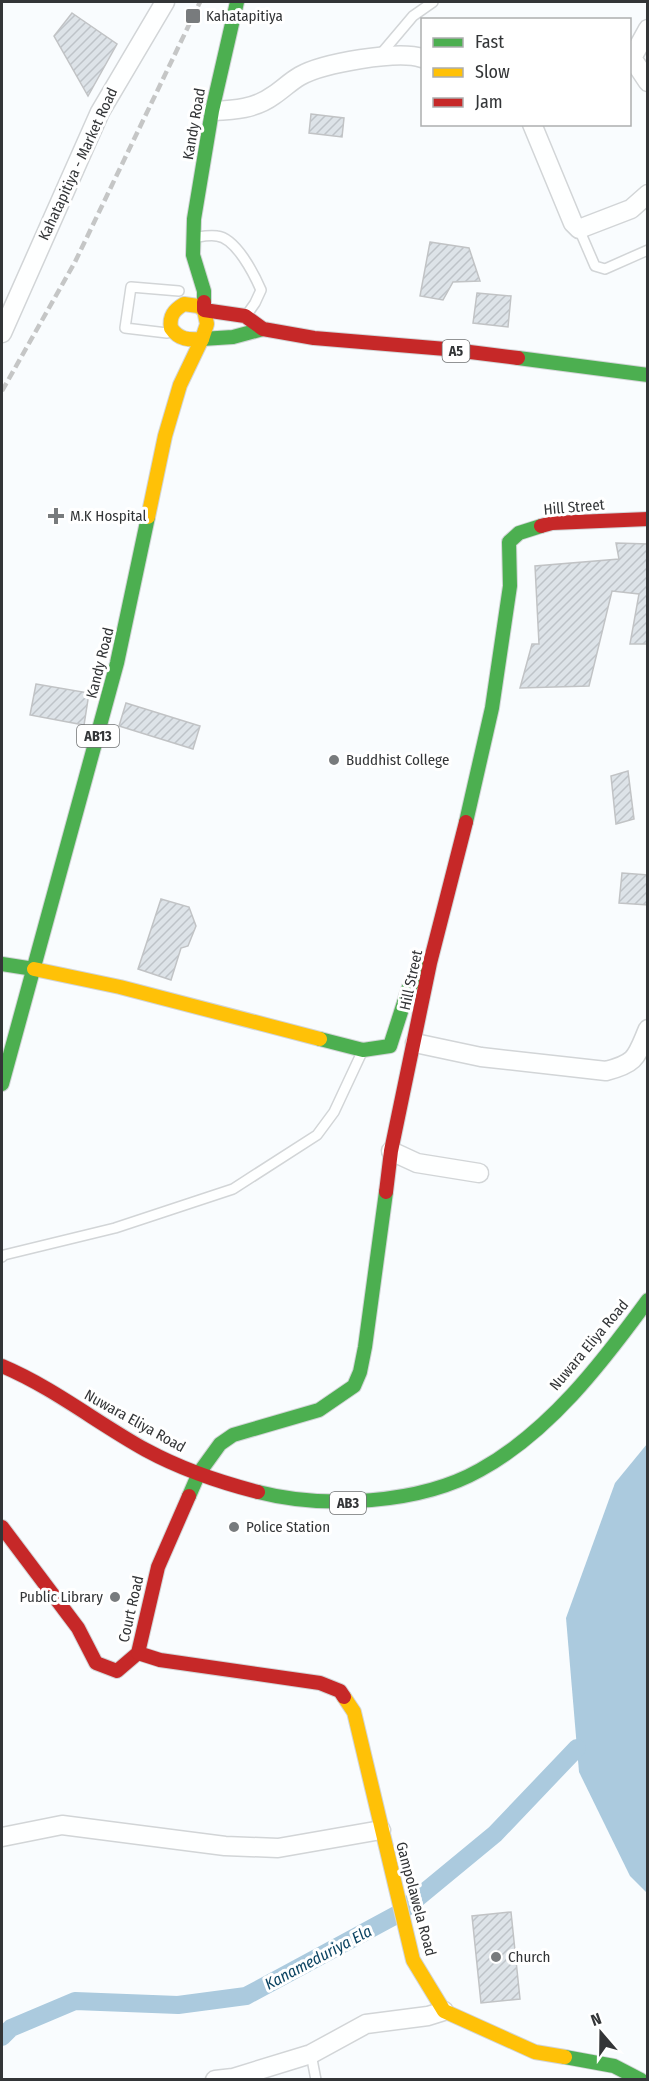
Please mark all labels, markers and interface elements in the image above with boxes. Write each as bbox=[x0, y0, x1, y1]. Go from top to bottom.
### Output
marker: Kahatapitiya bbox=[184, 7, 202, 25]
place label: Kahatapitiya bbox=[206, 7, 283, 25]
legend bbox=[421, 18, 631, 126]
text: Fast bbox=[475, 31, 504, 53]
text: Slow bbox=[475, 61, 510, 83]
street label: Kahatapitiya - Market Road bbox=[35, 85, 121, 243]
street label: Kandy Road bbox=[179, 87, 209, 161]
text: Jam bbox=[475, 91, 503, 113]
road number: A5 bbox=[442, 340, 470, 362]
street label: Hill Street bbox=[543, 495, 605, 519]
marker: M.K Hospital bbox=[47, 507, 65, 525]
place label: M.K Hospital bbox=[70, 507, 146, 525]
street label: Kandy Road bbox=[83, 626, 117, 700]
road number: AB13 bbox=[77, 725, 119, 747]
place label: Buddhist College bbox=[346, 751, 449, 769]
marker: Buddhist College bbox=[327, 753, 341, 767]
street label: Hill Street bbox=[396, 948, 426, 1012]
street label: Nuwara Eliya Road bbox=[546, 1296, 632, 1394]
street label: Nuwara Eliya Road bbox=[81, 1386, 189, 1456]
road number: AB3 bbox=[330, 1492, 366, 1514]
place label: Police Station bbox=[246, 1518, 330, 1536]
marker: Police Station bbox=[227, 1520, 241, 1534]
street label: Court Road bbox=[115, 1574, 147, 1644]
place label: Public Library bbox=[20, 1588, 103, 1606]
marker: Public Library bbox=[108, 1590, 122, 1604]
street label: Gampolawela Road bbox=[392, 1840, 440, 1958]
water label: Kanameduriya Ela bbox=[262, 1921, 375, 1994]
place label: Church bbox=[508, 1948, 550, 1966]
marker: Church bbox=[489, 1950, 503, 1964]
north arrow bbox=[571, 2003, 631, 2063]
text: N bbox=[588, 2009, 604, 2030]

